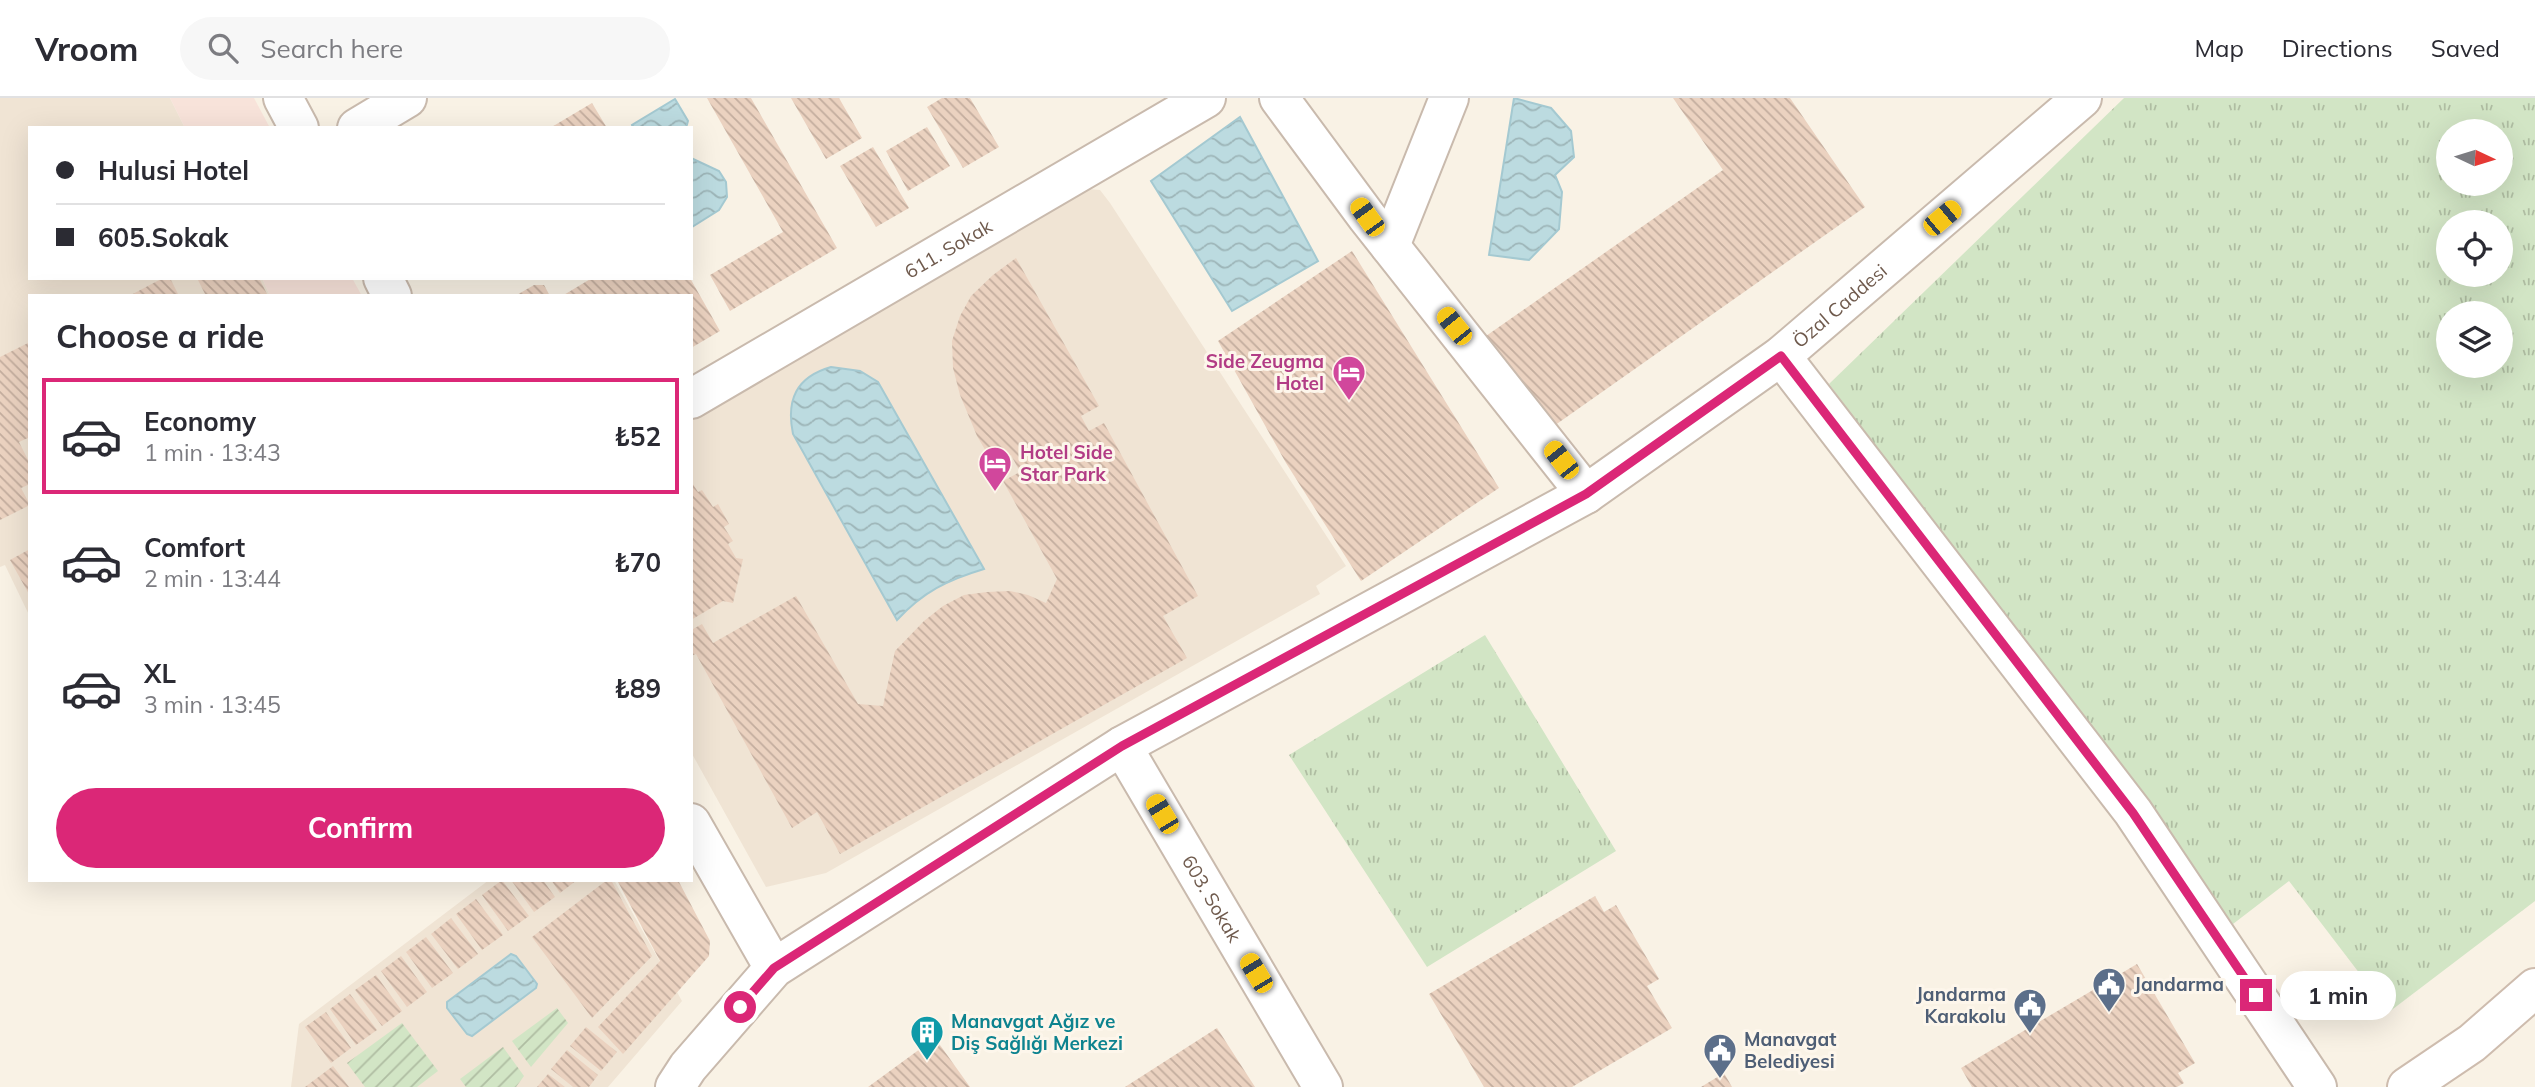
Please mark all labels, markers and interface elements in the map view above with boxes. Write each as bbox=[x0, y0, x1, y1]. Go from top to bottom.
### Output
search box bbox=[180, 17, 670, 80]
text: Vroom bbox=[35, 28, 138, 69]
icon: search bbox=[204, 29, 242, 67]
text: Search here bbox=[260, 32, 403, 65]
text: Map bbox=[2194, 33, 2244, 63]
text: Directions bbox=[2282, 33, 2393, 63]
text: Saved bbox=[2431, 33, 2500, 63]
north arrow bbox=[2436, 119, 2513, 196]
map controls bbox=[2436, 119, 2513, 378]
text: Hulusi Hotel bbox=[98, 154, 249, 187]
car bbox=[1347, 194, 1388, 240]
car bbox=[1920, 196, 1965, 240]
button: locate bbox=[2436, 210, 2513, 287]
street label: 611. Sokak bbox=[900, 214, 996, 283]
text: 605.Sokak bbox=[98, 221, 228, 254]
street label: Özal Caddesi bbox=[1788, 259, 1892, 353]
button: layers bbox=[2436, 301, 2513, 378]
car bbox=[1433, 303, 1476, 349]
text: Choose a ride bbox=[56, 316, 264, 356]
place label: Side Zeugma Hotel bbox=[1206, 349, 1324, 395]
hotel icon: Side Zeugma Hotel bbox=[1330, 353, 1368, 402]
icon: car bbox=[60, 405, 123, 468]
text: Economy bbox=[144, 405, 256, 438]
text: ₺52 bbox=[614, 420, 661, 453]
car bbox=[1540, 437, 1583, 483]
text: 1 min · 13:43 bbox=[144, 438, 281, 467]
place label: Hotel Side Star Park bbox=[1020, 440, 1113, 486]
hotel icon: Hotel Side Star Park bbox=[976, 444, 1014, 493]
icon: car bbox=[60, 531, 123, 594]
text: Comfort bbox=[144, 531, 245, 564]
text: ₺70 bbox=[614, 546, 661, 579]
text: 2 min · 13:44 bbox=[144, 564, 281, 593]
icon: car bbox=[60, 657, 123, 720]
text: XL bbox=[144, 657, 176, 690]
text: ₺89 bbox=[614, 672, 661, 705]
text: 3 min · 13:45 bbox=[144, 690, 281, 719]
button: Confirm bbox=[56, 788, 665, 868]
car bbox=[1143, 791, 1182, 837]
street label: 603. Sokak bbox=[1177, 851, 1247, 947]
car bbox=[1237, 950, 1276, 996]
public building icon: Jandarma bbox=[2090, 965, 2128, 1014]
callout: 1 min bbox=[2280, 970, 2396, 1020]
place label: Jandarma bbox=[2134, 972, 2224, 996]
route end bbox=[2240, 979, 2272, 1011]
text: 1 min bbox=[2308, 981, 2368, 1010]
place label: Jandarma Karakolu bbox=[1916, 982, 2006, 1028]
public building icon: Jandarma Karakolu bbox=[2011, 986, 2049, 1035]
route start bbox=[724, 991, 756, 1023]
place label: Manavgat Ağız ve Diş Sağlığı Merkezi bbox=[951, 1009, 1123, 1055]
building icon: Manavgat Ağız ve Diş Sağlığı Merkezi bbox=[908, 1013, 946, 1062]
place label: Manavgat Belediyesi bbox=[1744, 1027, 1836, 1073]
public building icon: Manavgat Belediyesi bbox=[1701, 1031, 1739, 1080]

